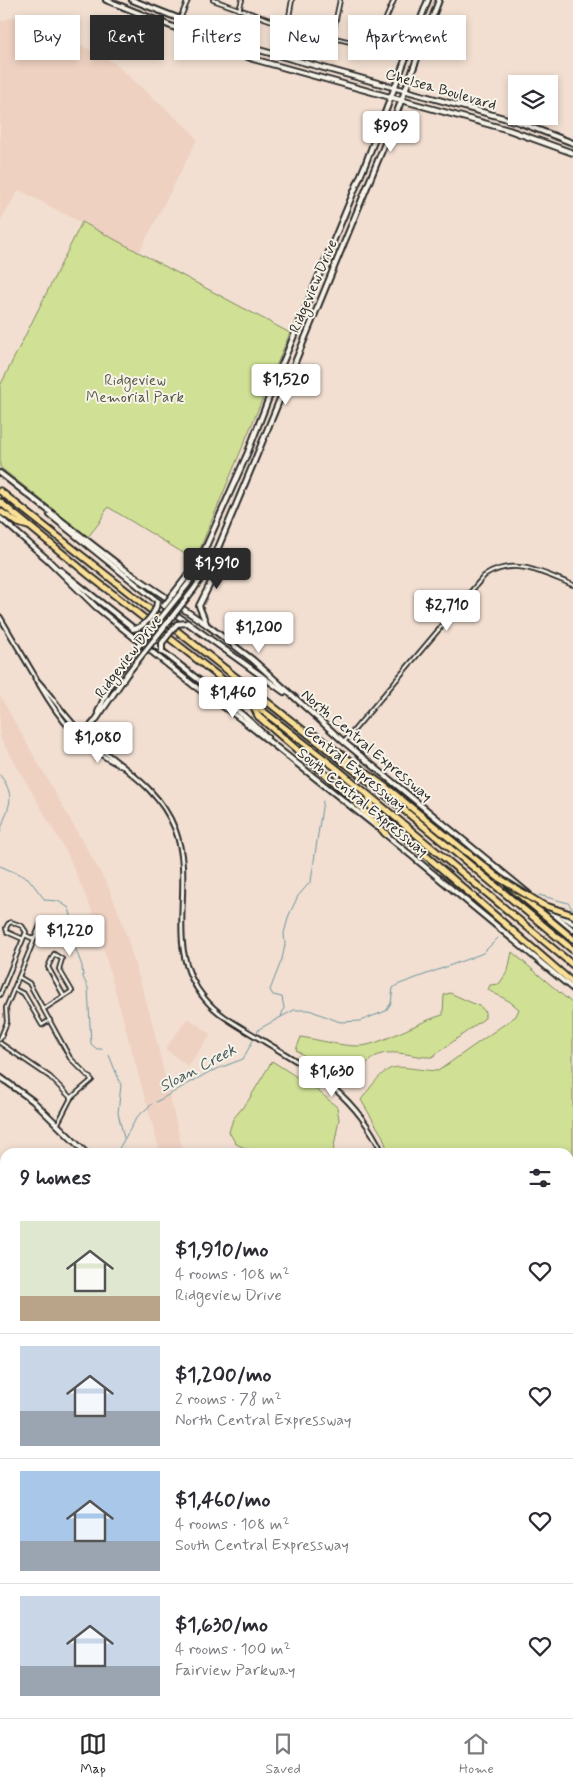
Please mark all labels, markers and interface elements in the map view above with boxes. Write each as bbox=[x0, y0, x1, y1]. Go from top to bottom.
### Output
chip: Buy bbox=[15, 15, 80, 60]
chip: Rent bbox=[90, 15, 164, 60]
chip: Filters bbox=[174, 15, 260, 60]
chip: New bbox=[270, 15, 338, 60]
chip: Apartment bbox=[348, 15, 466, 60]
street label: Chelsea Boulevard bbox=[383, 65, 499, 115]
map controls bbox=[508, 75, 558, 125]
button: layers bbox=[508, 75, 558, 125]
pin: $909 bbox=[361, 110, 421, 153]
text: $909 bbox=[374, 116, 408, 137]
street label: Ridgeview Drive bbox=[285, 236, 344, 337]
pin: $1,520 bbox=[245, 364, 327, 406]
text: $1,520 bbox=[262, 369, 310, 390]
park label: Ridgeview Memorial Park bbox=[86, 371, 184, 408]
pin: $1,910 bbox=[176, 548, 258, 590]
text: $1,910 bbox=[195, 553, 239, 574]
pin: $2,710 bbox=[406, 590, 488, 632]
text: $2,710 bbox=[425, 595, 469, 616]
street label: Ridgeview Drive bbox=[91, 610, 168, 703]
pin: $1,200 bbox=[218, 612, 300, 654]
text: $1,200 bbox=[235, 617, 283, 638]
pin: $1,460 bbox=[192, 676, 274, 719]
text: $1,460 bbox=[210, 682, 256, 703]
street label: North Central Expressway bbox=[295, 683, 439, 807]
street label: Central Expressway bbox=[298, 719, 412, 817]
pin: $1,080 bbox=[57, 722, 139, 764]
text: $1,080 bbox=[75, 727, 121, 748]
street label: South Central Expressway bbox=[293, 744, 432, 862]
pin: $1,220 bbox=[29, 914, 111, 957]
text: $1,220 bbox=[47, 920, 93, 941]
water label: Sloan Creek bbox=[156, 1039, 240, 1097]
pin: $1,630 bbox=[291, 1056, 373, 1098]
text: $1,630 bbox=[310, 1061, 354, 1082]
text: 9 homes bbox=[20, 1164, 91, 1192]
icon: filters bbox=[526, 1164, 554, 1192]
text: $1,910/mo bbox=[175, 1236, 269, 1264]
icon: home bbox=[60, 1241, 120, 1301]
icon: heart bbox=[526, 1257, 554, 1285]
text: 4 rooms · 108 m² bbox=[175, 1264, 290, 1285]
text: Ridgeview Drive bbox=[175, 1285, 282, 1306]
text: $1,200/mo bbox=[175, 1361, 272, 1389]
icon: home bbox=[60, 1366, 120, 1426]
icon: heart bbox=[526, 1382, 554, 1410]
text: 2 rooms · 78 m² bbox=[175, 1389, 282, 1410]
text: North Central Expressway bbox=[175, 1410, 351, 1431]
text: $1,460/mo bbox=[175, 1486, 271, 1514]
icon: home bbox=[60, 1491, 120, 1551]
icon: heart bbox=[526, 1507, 554, 1535]
text: 4 rooms · 108 m² bbox=[175, 1514, 290, 1535]
text: South Central Expressway bbox=[175, 1535, 349, 1556]
text: $1,630/mo bbox=[175, 1611, 268, 1639]
icon: home bbox=[60, 1616, 120, 1676]
icon: heart bbox=[526, 1632, 554, 1660]
text: 4 rooms · 100 m² bbox=[175, 1639, 291, 1660]
text: Fairview Parkway bbox=[175, 1660, 295, 1681]
tab: Map bbox=[79, 1730, 107, 1778]
tab: Saved bbox=[265, 1730, 301, 1778]
tab: Home bbox=[459, 1730, 494, 1778]

